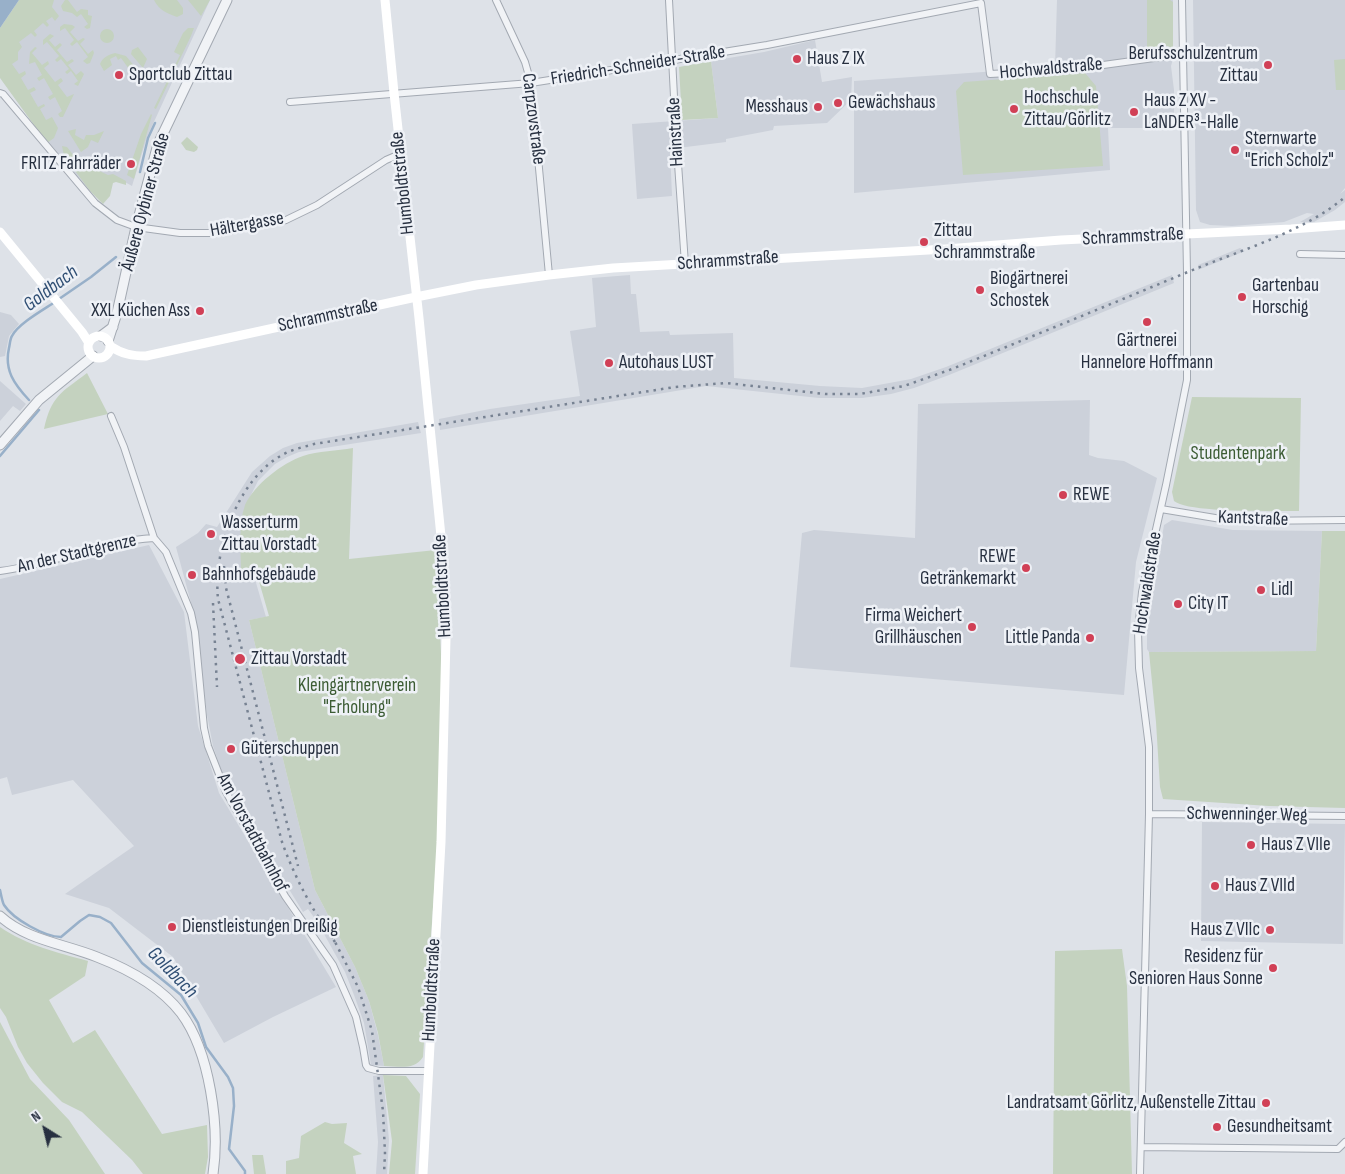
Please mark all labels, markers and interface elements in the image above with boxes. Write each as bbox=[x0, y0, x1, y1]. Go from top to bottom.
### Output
street label: Friedrich-Schneider-Straße bbox=[549, 41, 727, 91]
place label: Berufsschulzentrum Zittau bbox=[1129, 43, 1258, 87]
place label: Haus Z IX bbox=[807, 48, 865, 70]
marker: Haus Z IX bbox=[791, 53, 803, 65]
street label: Hochwaldstraße bbox=[999, 53, 1103, 85]
marker: Berufsschulzentrum Zittau bbox=[1262, 59, 1274, 71]
place label: Sportclub Zittau bbox=[129, 64, 232, 86]
marker: Sportclub Zittau bbox=[113, 69, 125, 81]
street label: Carpzovstraße bbox=[516, 72, 550, 166]
place label: Hochschule Zittau/Görlitz bbox=[1024, 87, 1111, 131]
place label: Haus Z XV - LaNDER³-Halle bbox=[1144, 90, 1239, 134]
place label: Gewächshaus bbox=[848, 92, 936, 114]
place label: Messhaus bbox=[745, 96, 808, 118]
street label: Hainstraße bbox=[663, 97, 689, 167]
marker: Gewächshaus bbox=[832, 97, 844, 109]
marker: Messhaus bbox=[812, 101, 824, 113]
marker: Hochschule Zittau/Görlitz bbox=[1008, 103, 1020, 115]
marker: Haus Z XV - LaNDER³-Halle bbox=[1128, 106, 1140, 118]
place label: Sternwarte "Erich Scholz" bbox=[1245, 128, 1334, 172]
street label: Humboldtstraße bbox=[386, 130, 420, 236]
street label: Äußere Oybiner Straße bbox=[117, 131, 175, 273]
marker: Sternwarte "Erich Scholz" bbox=[1229, 144, 1241, 156]
place label: FRITZ Fahrräder bbox=[21, 153, 121, 175]
marker: FRITZ Fahrräder bbox=[125, 158, 137, 170]
street label: Hältergasse bbox=[208, 207, 286, 243]
place label: Zittau Schrammstraße bbox=[934, 220, 1035, 264]
street label: Schrammstraße bbox=[1082, 223, 1184, 251]
marker: Zittau Schrammstraße bbox=[918, 236, 930, 248]
street label: Schrammstraße bbox=[677, 246, 779, 276]
water label: Goldbach bbox=[19, 261, 83, 317]
place label: Biogärtnerei Schostek bbox=[990, 268, 1068, 312]
place label: Gartenbau Horschig bbox=[1252, 275, 1319, 319]
marker: Biogärtnerei Schostek bbox=[974, 284, 986, 296]
marker: Gartenbau Horschig bbox=[1236, 291, 1248, 303]
street label: Schrammstraße bbox=[276, 294, 380, 338]
place label: XXL Küchen Ass bbox=[91, 300, 190, 322]
marker: XXL Küchen Ass bbox=[194, 305, 206, 317]
marker: Gärtnerei Hannelore Hoffmann bbox=[1141, 316, 1153, 328]
place label: Gärtnerei Hannelore Hoffmann bbox=[1081, 330, 1213, 374]
place label: Autohaus LUST bbox=[619, 352, 714, 374]
marker: Autohaus LUST bbox=[603, 357, 615, 369]
park label: Studentenpark bbox=[1191, 443, 1285, 465]
place label: REWE bbox=[1073, 484, 1110, 506]
marker: REWE bbox=[1057, 489, 1069, 501]
street label: Kantstraße bbox=[1217, 506, 1289, 532]
place label: Wasserturm Zittau Vorstadt bbox=[221, 512, 317, 556]
marker: Wasserturm Zittau Vorstadt bbox=[205, 528, 217, 540]
street label: An der Stadtgrenze bbox=[15, 529, 139, 579]
street label: Hochwaldstraße bbox=[1129, 530, 1167, 636]
street label: Humboldtstraße bbox=[429, 534, 457, 638]
place label: REWE Getränkemarkt bbox=[920, 546, 1016, 590]
marker: REWE Getränkemarkt bbox=[1020, 562, 1032, 574]
place label: Bahnhofsgebäude bbox=[202, 564, 316, 586]
marker: Bahnhofsgebäude bbox=[186, 569, 198, 581]
place label: Lidl bbox=[1271, 579, 1293, 601]
marker: Lidl bbox=[1255, 584, 1267, 596]
place label: City IT bbox=[1188, 593, 1228, 615]
marker: City IT bbox=[1172, 598, 1184, 610]
place label: Firma Weichert Grillhäuschen bbox=[865, 605, 962, 649]
marker: Firma Weichert Grillhäuschen bbox=[966, 621, 978, 633]
place label: Little Panda bbox=[1005, 627, 1080, 649]
marker: Little Panda bbox=[1084, 632, 1096, 644]
place label: Zittau Vorstadt bbox=[251, 648, 347, 670]
marker: Zittau Vorstadt bbox=[233, 652, 247, 666]
park label: Kleingärtnerverein "Erholung" bbox=[298, 675, 416, 719]
place label: Güterschuppen bbox=[241, 738, 339, 760]
marker: Güterschuppen bbox=[225, 743, 237, 755]
street label: Am Vorstadtbahnhof bbox=[211, 770, 293, 896]
street label: Schwenninger Weg bbox=[1186, 803, 1308, 827]
place label: Haus Z VIIe bbox=[1261, 834, 1331, 856]
marker: Haus Z VIIe bbox=[1245, 839, 1257, 851]
place label: Haus Z VIId bbox=[1225, 875, 1295, 897]
marker: Haus Z VIId bbox=[1209, 880, 1221, 892]
place label: Dienstleistungen Dreißig bbox=[182, 916, 338, 938]
place label: Haus Z VIIc bbox=[1191, 919, 1260, 941]
marker: Dienstleistungen Dreißig bbox=[166, 921, 178, 933]
marker: Haus Z VIIc bbox=[1264, 924, 1276, 936]
street label: Humboldtstraße bbox=[418, 938, 446, 1042]
water label: Goldbach bbox=[142, 942, 202, 1004]
place label: Residenz für Senioren Haus Sonne bbox=[1129, 946, 1263, 990]
marker: Residenz für Senioren Haus Sonne bbox=[1267, 962, 1279, 974]
place label: Landratsamt Görlitz, Außenstelle Zittau bbox=[1007, 1092, 1256, 1114]
marker: Landratsamt Görlitz, Außenstelle Zittau bbox=[1260, 1097, 1272, 1109]
north arrow bbox=[20, 1104, 70, 1154]
text: N bbox=[28, 1107, 44, 1126]
place label: Gesundheitsamt bbox=[1227, 1116, 1332, 1138]
marker: Gesundheitsamt bbox=[1211, 1121, 1223, 1133]

